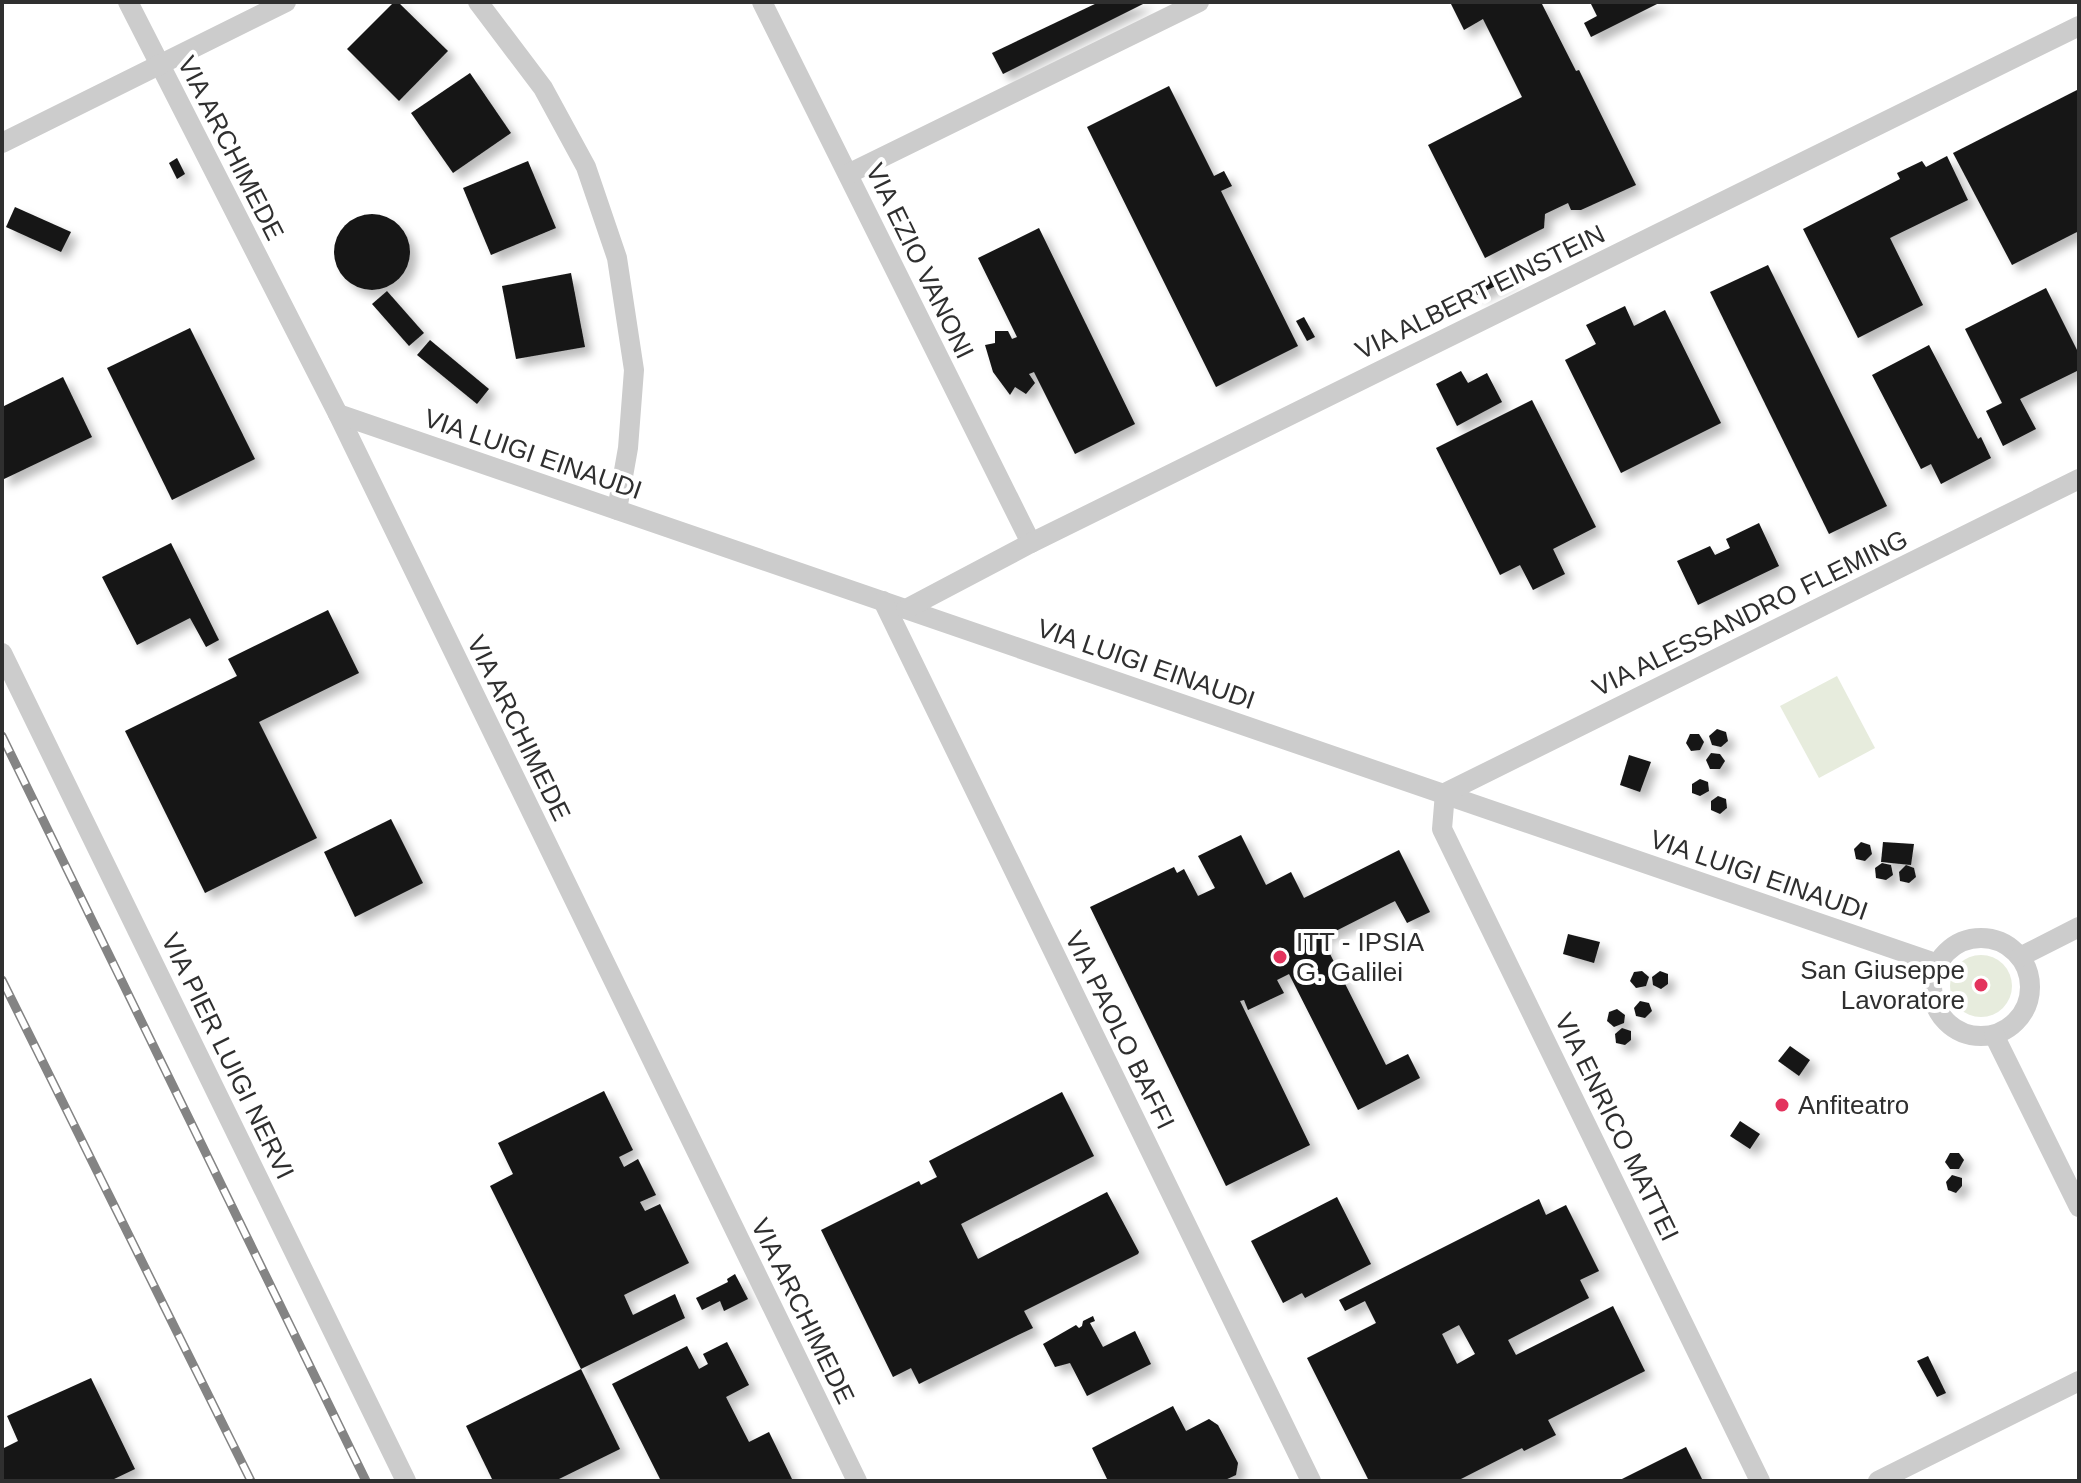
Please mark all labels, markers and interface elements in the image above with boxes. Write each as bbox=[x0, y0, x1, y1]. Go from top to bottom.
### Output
street label: VIA ARCHIMEDE bbox=[172, 51, 290, 245]
street label: VIA EZIO VANONI bbox=[860, 159, 980, 363]
street label: VIA ALBERT EINSTEIN bbox=[1350, 219, 1610, 365]
street label: VIA LUIGI EINAUDI bbox=[420, 403, 646, 505]
street label: VIA ALESSANDRO FLEMING bbox=[1588, 524, 1912, 702]
street label: VIA LUIGI EINAUDI bbox=[1033, 613, 1259, 715]
street label: VIA ARCHIMEDE bbox=[461, 631, 577, 825]
street label: VIA LUIGI EINAUDI bbox=[1646, 824, 1872, 926]
street label: VIA PAOLO BAFFI bbox=[1059, 926, 1181, 1134]
place label: ITT - IPSIA G. Galilei bbox=[1296, 927, 1425, 987]
street label: VIA PIER LUIGI NERVI bbox=[155, 928, 301, 1184]
marker: ITT - IPSIA G. Galilei bbox=[1271, 948, 1289, 966]
place label: San Giuseppe Lavoratore bbox=[1800, 955, 1965, 1015]
marker: San Giuseppe Lavoratore bbox=[1972, 976, 1990, 994]
street label: VIA ENRICO MATTEI bbox=[1549, 1008, 1685, 1246]
place label: Anfiteatro bbox=[1798, 1090, 1909, 1120]
marker: Anfiteatro bbox=[1773, 1096, 1791, 1114]
street label: VIA ARCHIMEDE bbox=[745, 1214, 861, 1408]

